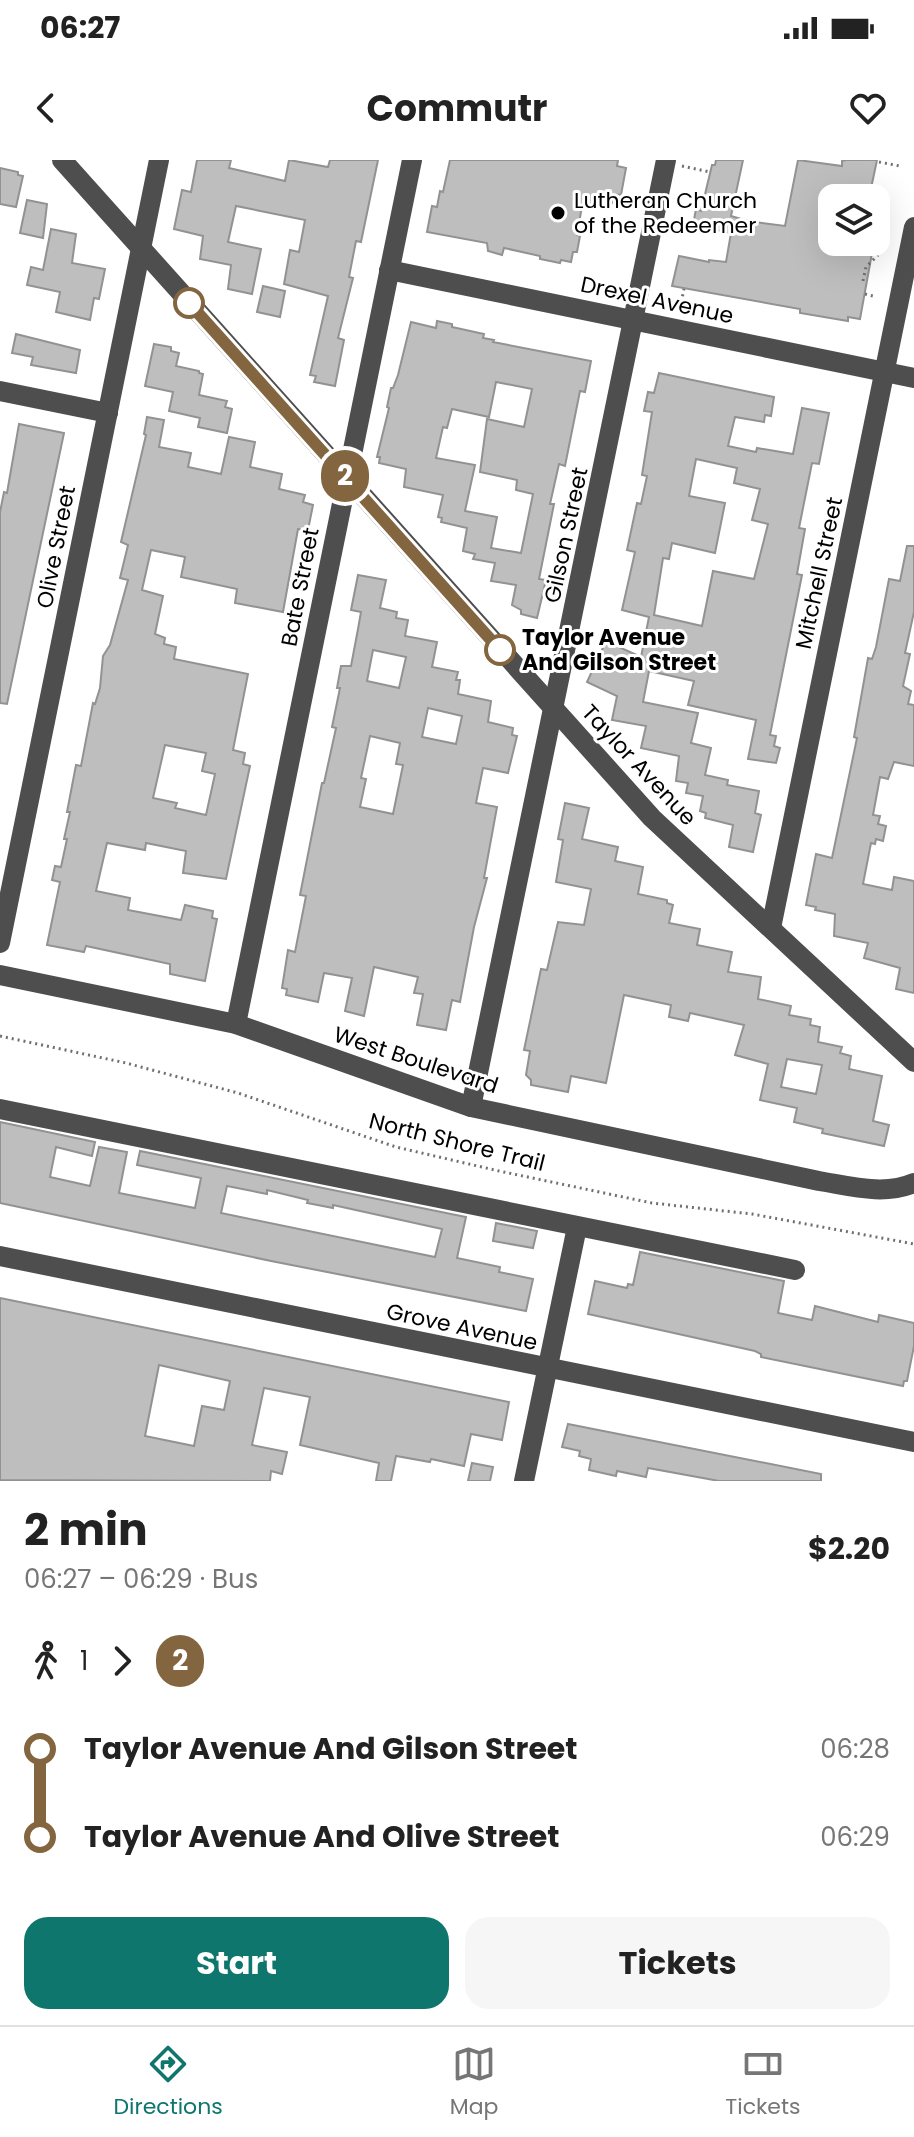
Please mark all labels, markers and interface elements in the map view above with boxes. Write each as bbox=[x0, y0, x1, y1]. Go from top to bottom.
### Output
text: 06:27 bbox=[40, 6, 120, 49]
text: Commutr bbox=[367, 83, 547, 134]
icon: back bbox=[24, 86, 68, 130]
icon: heart bbox=[846, 86, 890, 130]
map controls bbox=[818, 184, 890, 256]
button: layers bbox=[818, 184, 890, 256]
place label: Lutheran Church of the Redeemer bbox=[574, 185, 757, 241]
marker: Lutheran Church of the Redeemer bbox=[549, 204, 567, 222]
street label: Drexel Avenue bbox=[578, 269, 736, 331]
unlabelled marker bbox=[174, 288, 204, 318]
line badge: 2 bbox=[319, 450, 371, 502]
text: 2 bbox=[337, 456, 353, 495]
street label: Gilson Street bbox=[537, 464, 595, 606]
street label: Olive Street bbox=[29, 483, 83, 611]
street label: Mitchell Street bbox=[788, 494, 850, 652]
street label: Bate Street bbox=[273, 525, 327, 649]
place label: Taylor Avenue And Gilson Street bbox=[522, 622, 716, 678]
marker: Taylor Avenue And Gilson Street bbox=[485, 635, 515, 665]
street label: Taylor Avenue bbox=[575, 698, 703, 832]
street label: West Boulevard bbox=[330, 1019, 502, 1101]
street label: North Shore Trail bbox=[366, 1105, 548, 1179]
street label: Grove Avenue bbox=[384, 1296, 540, 1358]
text: 2 min bbox=[24, 1499, 148, 1560]
text: $2.20 bbox=[808, 1527, 890, 1570]
text: 06:27 – 06:29 · Bus bbox=[24, 1561, 258, 1597]
icon: walk bbox=[24, 1639, 68, 1683]
icon: forward bbox=[100, 1639, 144, 1683]
text: 2 bbox=[172, 1641, 188, 1680]
text: 1 bbox=[80, 1643, 88, 1679]
text: Taylor Avenue And Gilson Street bbox=[84, 1727, 578, 1770]
text: 06:28 bbox=[820, 1731, 890, 1767]
text: Taylor Avenue And Olive Street bbox=[84, 1815, 559, 1858]
text: 06:29 bbox=[820, 1819, 890, 1855]
button: Start bbox=[24, 1917, 449, 2009]
button: Tickets bbox=[465, 1917, 890, 2009]
tab: Directions bbox=[113, 2042, 223, 2123]
tab: Map bbox=[450, 2042, 498, 2123]
tab: Tickets bbox=[725, 2042, 800, 2123]

